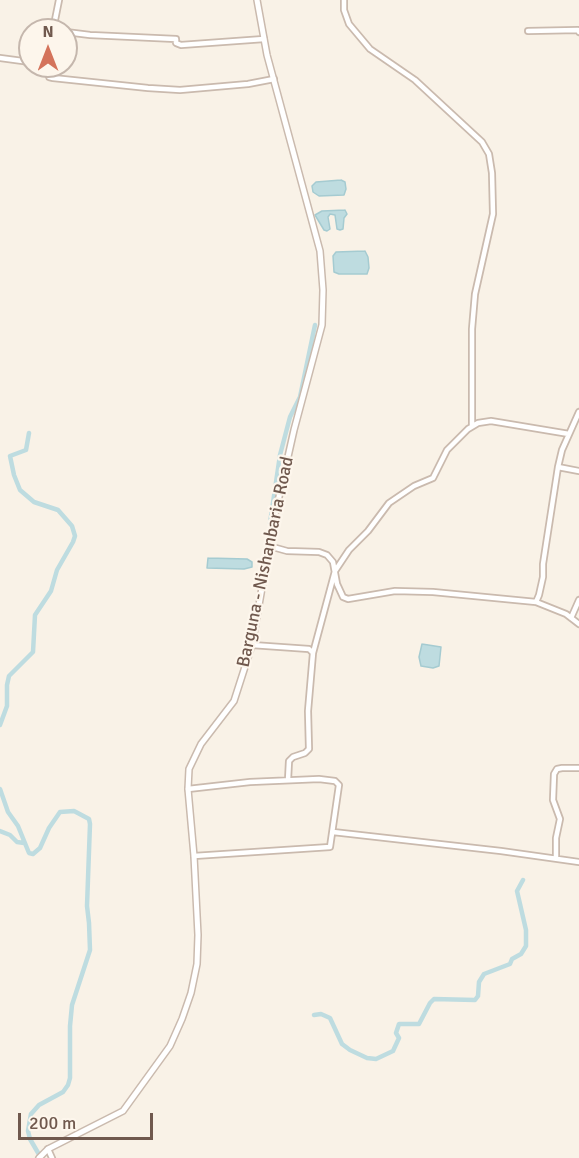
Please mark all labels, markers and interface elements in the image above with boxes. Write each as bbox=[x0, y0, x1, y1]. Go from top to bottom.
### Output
north arrow bbox=[18, 18, 78, 78]
text: N bbox=[42, 22, 54, 42]
street label: Barguna - Nishanbaria Road bbox=[233, 455, 299, 669]
scale bar bbox=[21, 1101, 156, 1139]
text: 200 m bbox=[29, 1112, 76, 1134]

